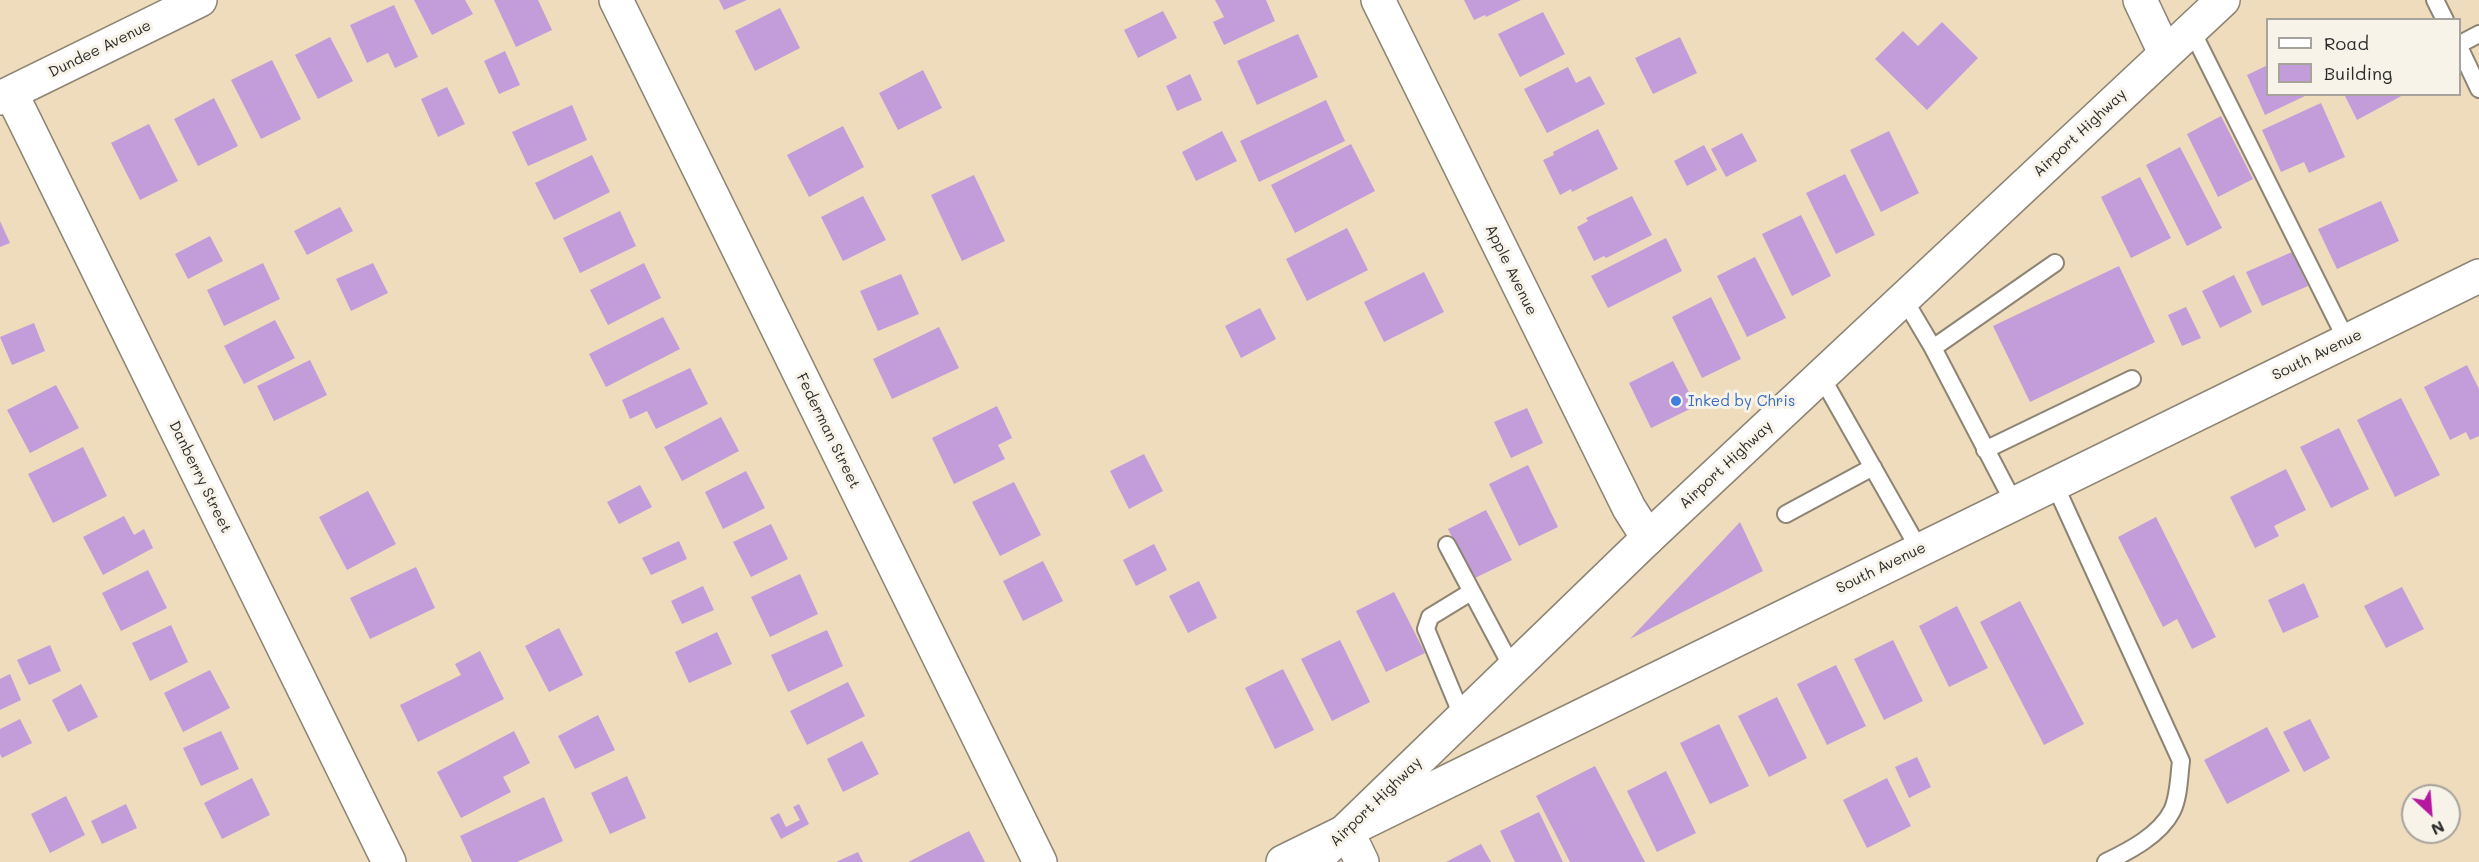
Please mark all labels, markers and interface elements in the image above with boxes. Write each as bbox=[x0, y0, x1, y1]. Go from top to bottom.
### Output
street label: Dundee Avenue bbox=[46, 16, 154, 82]
legend bbox=[2266, 18, 2461, 96]
text: Road bbox=[2324, 31, 2369, 55]
text: Building bbox=[2324, 61, 2392, 85]
street label: Airport Highway bbox=[2030, 85, 2130, 181]
street label: Apple Avenue bbox=[1481, 222, 1541, 318]
street label: South Avenue bbox=[2269, 326, 2365, 384]
street label: Federman Street bbox=[792, 370, 864, 492]
place label: Inked by Chris bbox=[1688, 392, 1795, 410]
marker: Inked by Chris bbox=[1669, 394, 1683, 408]
street label: Airport Highway bbox=[1676, 417, 1776, 513]
street label: Danberry Street bbox=[165, 418, 235, 536]
street label: South Avenue bbox=[1833, 539, 1929, 597]
street label: Airport Highway bbox=[1326, 754, 1426, 850]
north arrow bbox=[2401, 784, 2461, 844]
text: N bbox=[2428, 817, 2448, 841]

